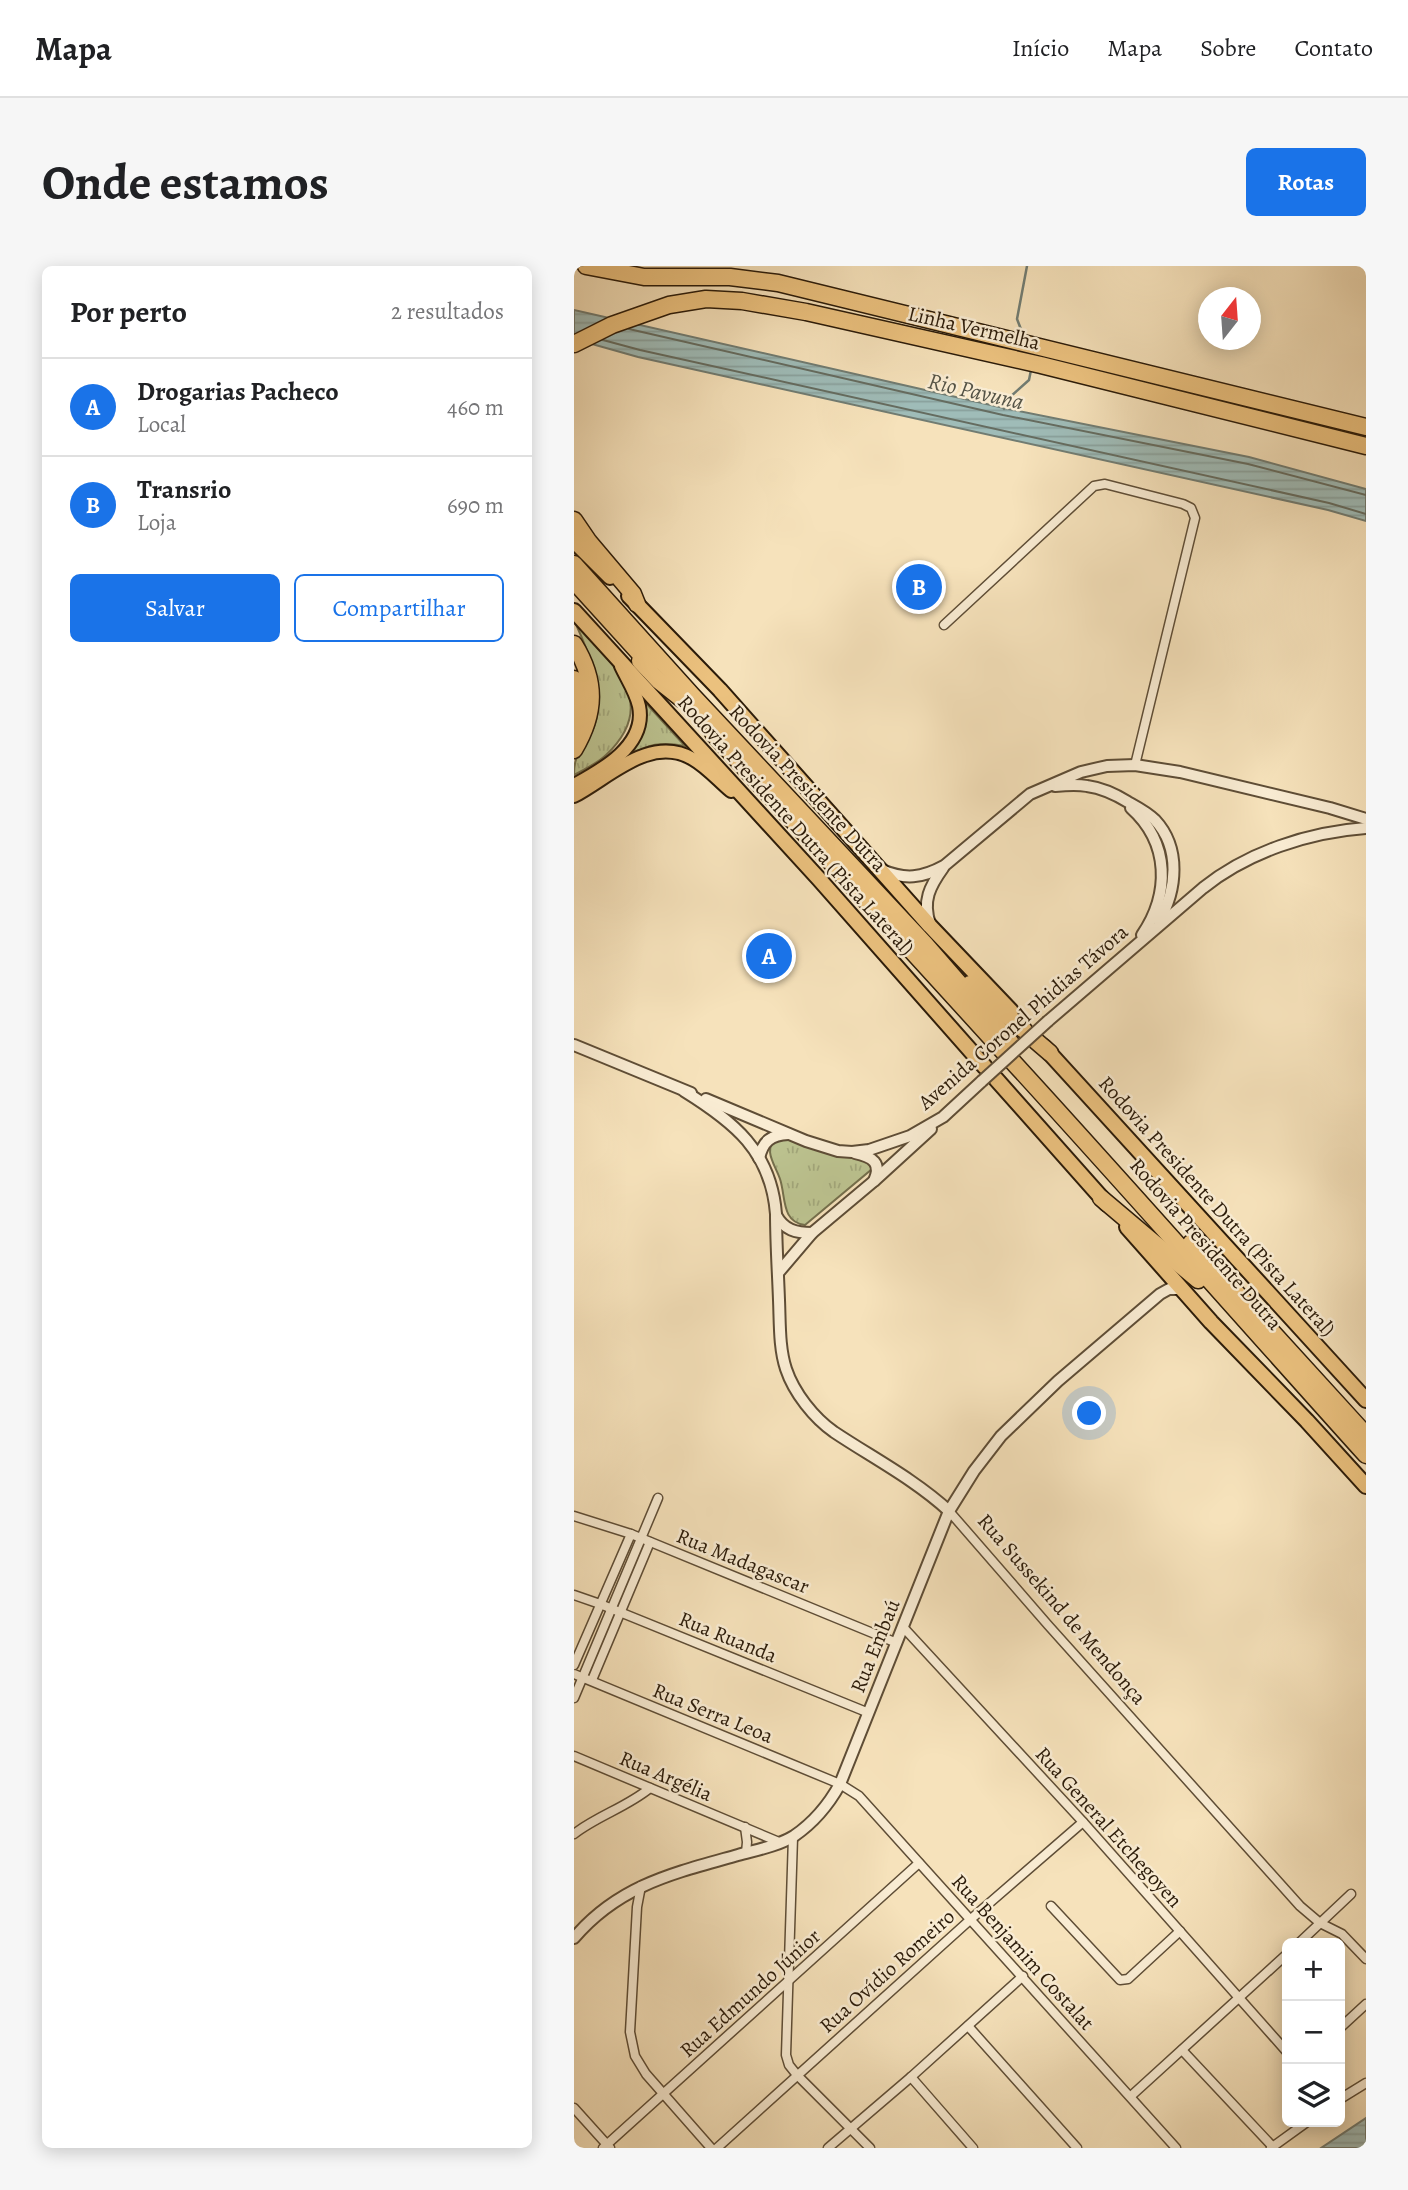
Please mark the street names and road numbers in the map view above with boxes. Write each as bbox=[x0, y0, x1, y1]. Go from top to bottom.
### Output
street label: Linha Vermelha bbox=[905, 299, 1043, 357]
street label: Rodovia Presidente Dutra (Pista Lateral) bbox=[671, 689, 921, 961]
street label: Rodovia Presidente Dutra bbox=[723, 698, 893, 878]
street label: Avenida Coronel Phidias Távora bbox=[911, 918, 1134, 1117]
street label: Rodovia Presidente Dutra (Pista Lateral) bbox=[1093, 1071, 1341, 1341]
street label: Rodovia Presidente Dutra bbox=[1124, 1153, 1288, 1335]
street label: Rua Sussekind de Mendonça bbox=[971, 1508, 1153, 1711]
street label: Rua Madagascar bbox=[672, 1522, 814, 1600]
street label: Rua Embaú bbox=[844, 1594, 907, 1697]
street label: Rua Ruanda bbox=[675, 1605, 781, 1669]
street label: Rua Serra Leoa bbox=[649, 1676, 778, 1750]
street label: Rua General Etchegoyen bbox=[1029, 1741, 1189, 1913]
street label: Rua Argélia bbox=[615, 1744, 717, 1808]
street label: Rua Benjamim Costalat bbox=[945, 1868, 1101, 2036]
street label: Rua Ovídio Romeiro bbox=[813, 1903, 961, 2039]
street label: Rua Edmundo Júnior bbox=[674, 1922, 826, 2064]

